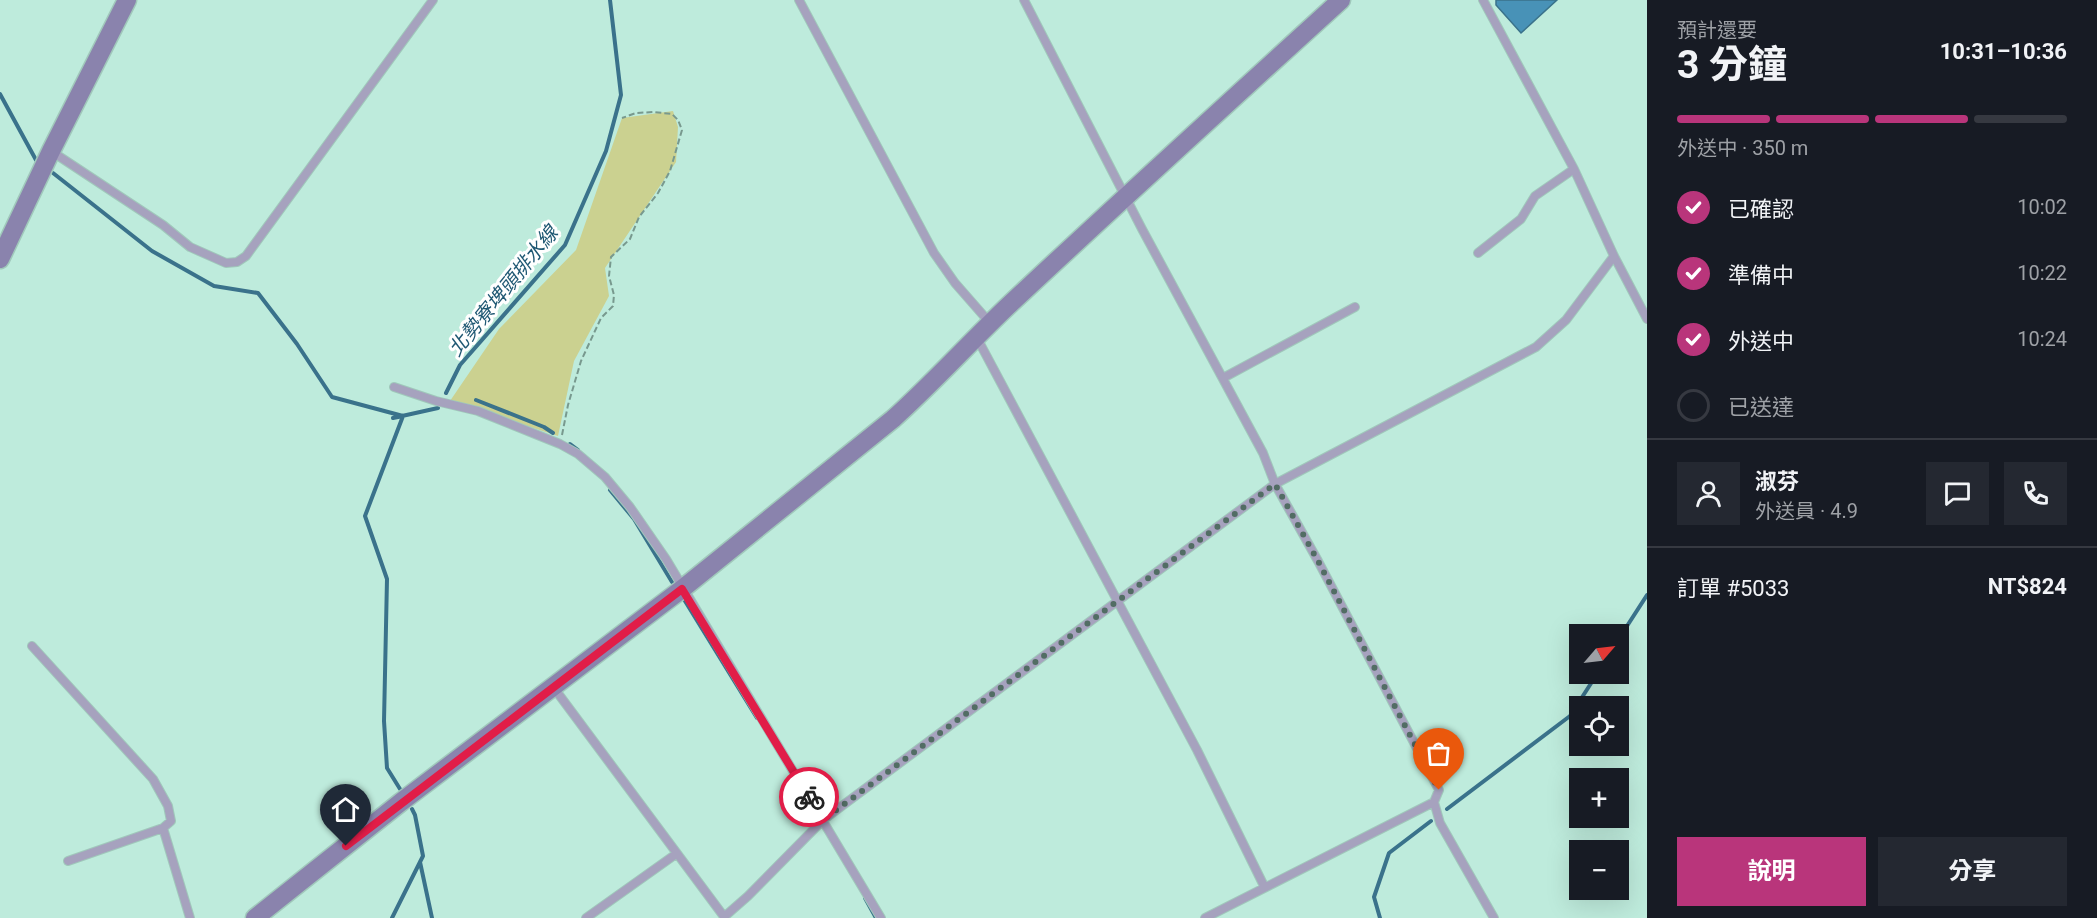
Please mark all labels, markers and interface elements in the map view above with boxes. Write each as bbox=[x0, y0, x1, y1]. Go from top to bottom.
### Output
text: 預計還要 bbox=[1677, 18, 1757, 42]
text: 10:31–10:36 bbox=[1940, 39, 2067, 64]
text: 3 分鐘 bbox=[1677, 42, 1787, 88]
text: 外送中 · 350 m bbox=[1677, 136, 1808, 160]
icon: check bbox=[1677, 191, 1710, 224]
text: 10:02 bbox=[2017, 195, 2067, 219]
text: 已確認 bbox=[1728, 197, 1794, 222]
water label: 北勢寮埤頭排水線 bbox=[443, 220, 564, 361]
icon: check bbox=[1677, 257, 1710, 290]
text: 10:22 bbox=[2017, 261, 2067, 285]
text: 準備中 bbox=[1728, 263, 1794, 288]
icon: check bbox=[1677, 323, 1710, 356]
text: 10:24 bbox=[2017, 327, 2067, 351]
text: 外送中 bbox=[1728, 329, 1794, 354]
text: 已送達 bbox=[1728, 395, 1794, 420]
button: person bbox=[1677, 462, 1740, 525]
button: chat bbox=[1926, 462, 1989, 525]
button: phone bbox=[2004, 462, 2067, 525]
text: 淑芬 bbox=[1755, 469, 1799, 494]
text: 外送員 · 4.9 bbox=[1755, 499, 1858, 523]
text: NT$824 bbox=[1988, 574, 2067, 599]
text: 訂單 #5033 bbox=[1677, 576, 1789, 601]
north arrow bbox=[1569, 624, 1629, 684]
map controls bbox=[1569, 624, 1629, 900]
button: locate bbox=[1569, 696, 1629, 756]
pin bbox=[1413, 728, 1464, 790]
icon: bag bbox=[1422, 737, 1455, 770]
courier bbox=[779, 767, 839, 827]
button: + bbox=[1569, 768, 1629, 828]
icon: bike bbox=[793, 781, 826, 814]
pin bbox=[320, 784, 371, 846]
icon: home bbox=[329, 793, 362, 826]
button: 說明 bbox=[1677, 837, 1866, 906]
button: 分享 bbox=[1878, 837, 2067, 906]
button: − bbox=[1569, 840, 1629, 900]

